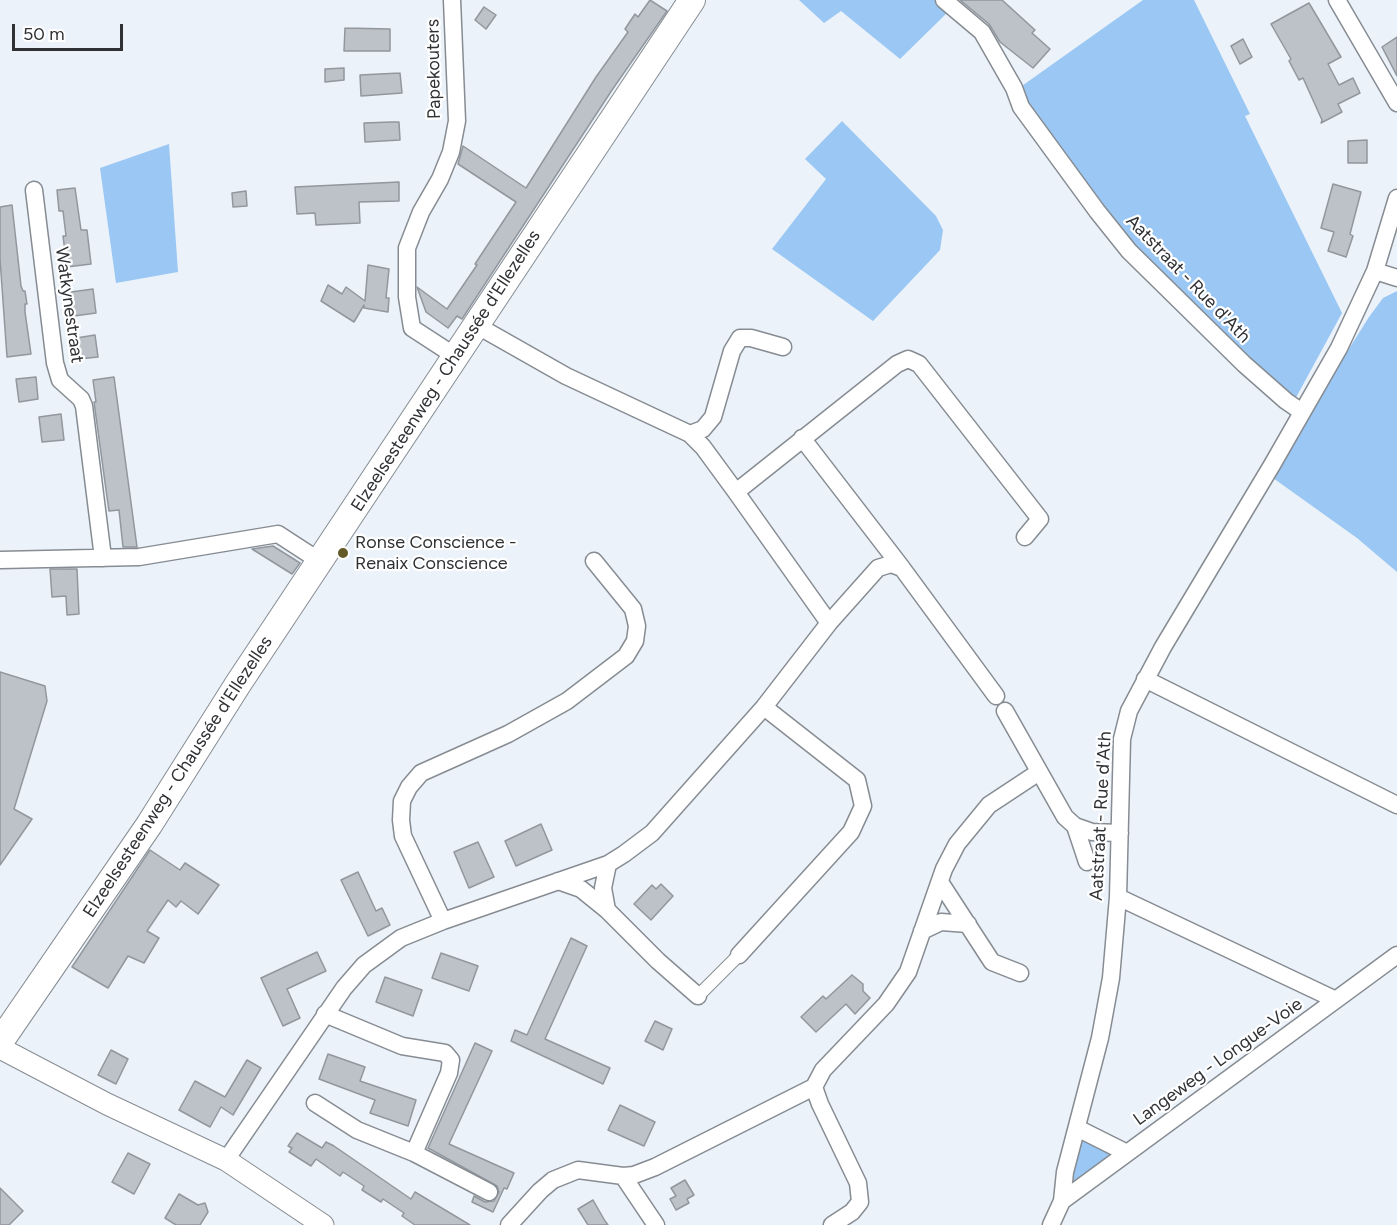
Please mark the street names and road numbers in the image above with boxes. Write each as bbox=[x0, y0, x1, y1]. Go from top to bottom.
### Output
street label: Papekouters bbox=[422, 19, 446, 119]
street label: Aatstraat - Rue d'Ath bbox=[1121, 210, 1255, 348]
street label: Elzeelsesteenweg - Chaussée d'Ellezelles bbox=[347, 226, 545, 516]
street label: Watkynestraat bbox=[50, 246, 88, 364]
street label: Elzeelsesteenweg - Chaussée d'Ellezelles bbox=[79, 632, 277, 922]
street label: Aatstraat - Rue d'Ath bbox=[1086, 731, 1116, 901]
street label: Langeweg - Longue-Voie bbox=[1129, 993, 1307, 1131]

